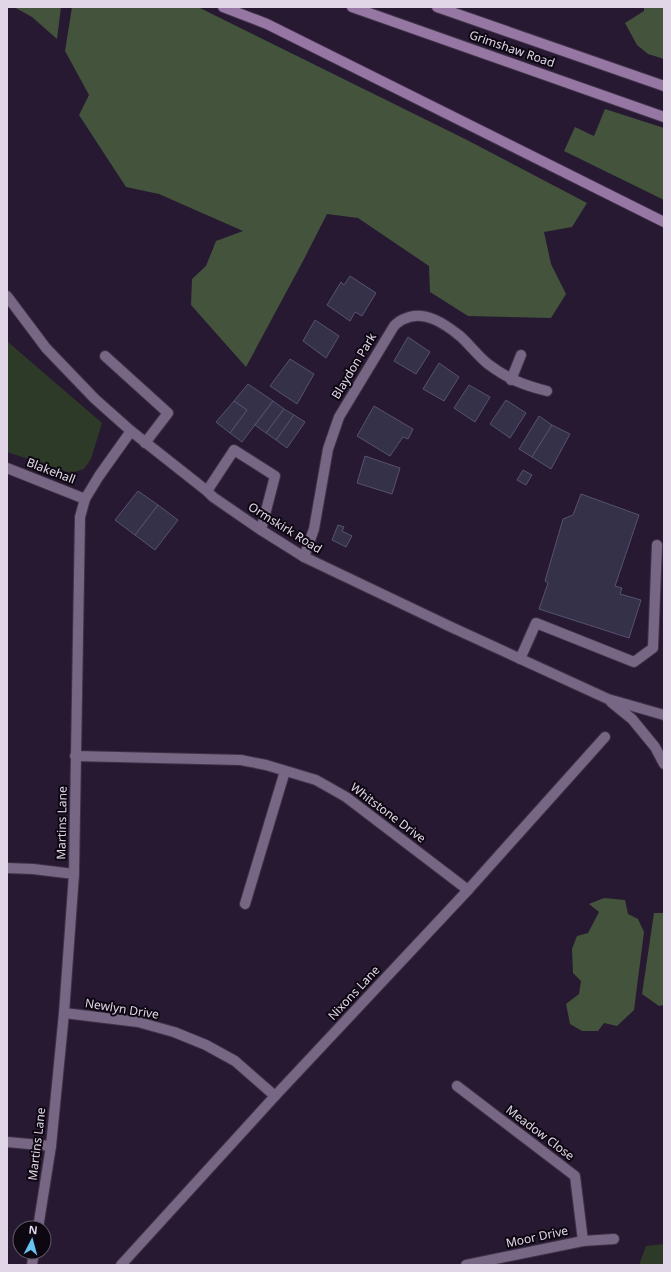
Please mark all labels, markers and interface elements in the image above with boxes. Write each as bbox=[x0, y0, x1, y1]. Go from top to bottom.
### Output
street label: Grimshaw Road bbox=[467, 26, 557, 71]
street label: Blaydon Park bbox=[327, 329, 380, 402]
street label: Blakehall bbox=[24, 453, 78, 488]
street label: Ormskirk Road bbox=[245, 498, 325, 557]
street label: Whitstone Drive bbox=[347, 779, 430, 847]
street label: Martins Lane bbox=[52, 786, 71, 860]
street label: Nixons Lane bbox=[324, 961, 384, 1024]
street label: Newlyn Drive bbox=[84, 994, 160, 1023]
street label: Meadow Close bbox=[503, 1101, 578, 1164]
street label: Martins Lane bbox=[24, 1106, 49, 1181]
north arrow bbox=[12, 1220, 52, 1260]
text: N bbox=[28, 1222, 38, 1237]
street label: Moor Drive bbox=[504, 1222, 570, 1251]

